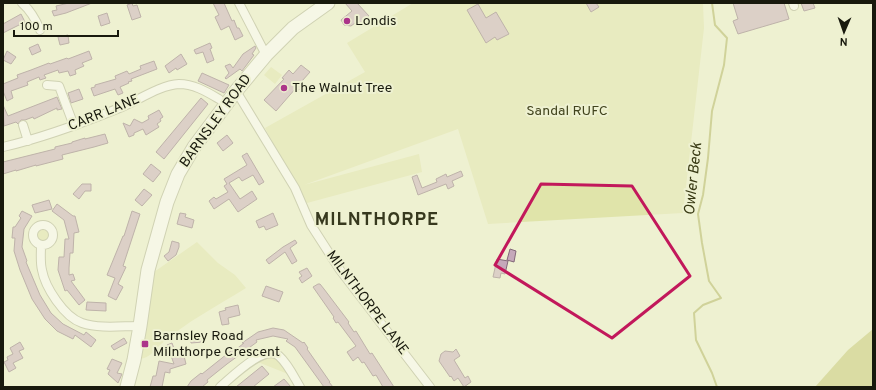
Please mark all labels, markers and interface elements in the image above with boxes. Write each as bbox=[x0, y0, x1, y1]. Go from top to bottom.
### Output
scale bar bbox=[14, 12, 118, 38]
north arrow bbox=[824, 12, 864, 52]
place label: Londis bbox=[355, 13, 397, 30]
marker: Londis bbox=[342, 16, 352, 26]
text: 100 m bbox=[20, 19, 53, 35]
text: N bbox=[839, 34, 848, 48]
street label: BARNSLEY ROAD bbox=[177, 71, 255, 171]
place label: The Walnut Tree bbox=[292, 80, 392, 97]
marker: The Walnut Tree bbox=[279, 83, 289, 93]
street label: CARR LANE bbox=[66, 91, 142, 135]
park label: Sandal RUFC bbox=[526, 103, 608, 120]
water label: Owler Beck bbox=[681, 141, 707, 216]
district label: MILNTHORPE bbox=[315, 209, 439, 232]
street label: MILNTHORPE LANE bbox=[322, 248, 412, 358]
place label: Barnsley Road Milnthorpe Crescent bbox=[153, 328, 280, 361]
marker: Barnsley Road Milnthorpe Crescent bbox=[140, 339, 150, 349]

